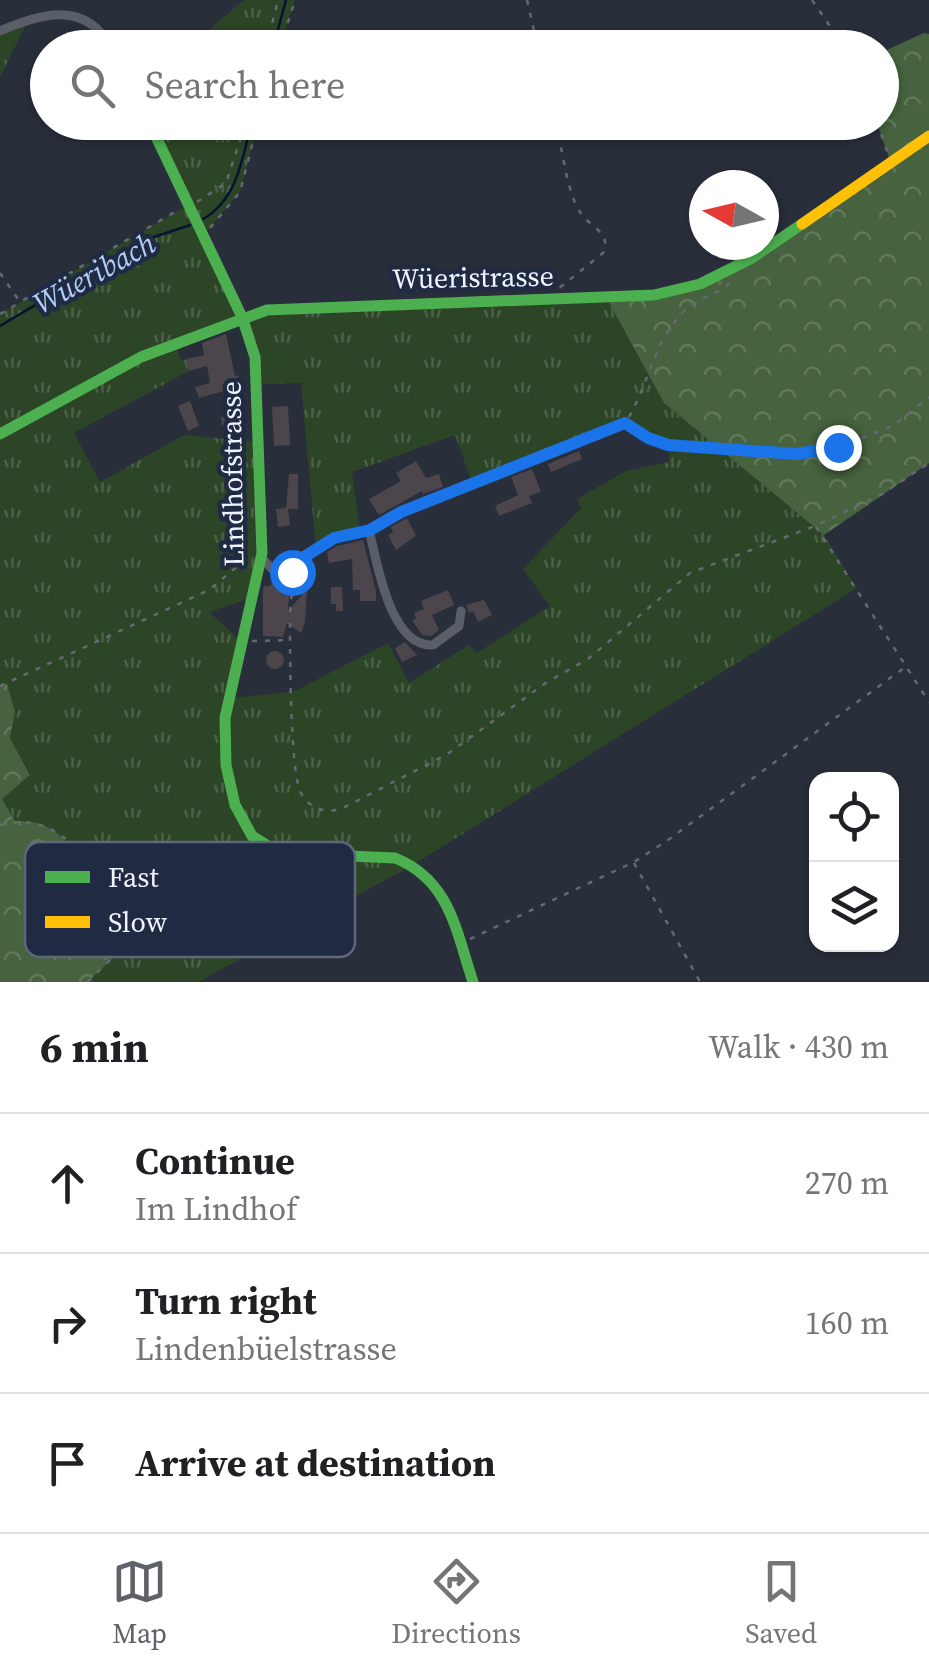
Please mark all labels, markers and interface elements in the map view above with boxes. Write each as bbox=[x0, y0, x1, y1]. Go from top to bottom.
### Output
search box bbox=[30, 30, 899, 140]
icon: search bbox=[65, 58, 120, 113]
text: Search here bbox=[145, 59, 345, 111]
north arrow bbox=[689, 170, 779, 260]
water label: Wüeribach bbox=[25, 223, 163, 323]
street label: Wüeristrasse bbox=[392, 257, 554, 297]
street label: Lindhofstrasse bbox=[211, 381, 253, 567]
route end bbox=[816, 425, 862, 471]
route start bbox=[270, 550, 316, 596]
map controls bbox=[809, 772, 899, 952]
button: locate bbox=[809, 772, 899, 862]
legend bbox=[25, 842, 355, 957]
text: Fast bbox=[108, 858, 159, 896]
button: layers bbox=[809, 862, 899, 952]
text: Slow bbox=[108, 903, 168, 941]
text: 6 min bbox=[40, 1018, 149, 1076]
text: Walk · 430 m bbox=[708, 1025, 889, 1069]
text: Continue bbox=[135, 1135, 295, 1187]
icon: ahead bbox=[40, 1156, 95, 1211]
text: 270 m bbox=[805, 1161, 889, 1205]
text: Im Lindhof bbox=[135, 1187, 297, 1231]
text: Turn right bbox=[135, 1275, 317, 1327]
icon: right bbox=[40, 1296, 95, 1351]
text: 160 m bbox=[805, 1301, 889, 1345]
text: Lindenbüelstrasse bbox=[135, 1327, 397, 1371]
icon: arrive bbox=[40, 1436, 95, 1491]
text: Arrive at destination bbox=[135, 1437, 496, 1489]
tab: Map bbox=[112, 1554, 167, 1652]
tab: Directions bbox=[391, 1554, 521, 1652]
tab: Saved bbox=[745, 1554, 817, 1652]

